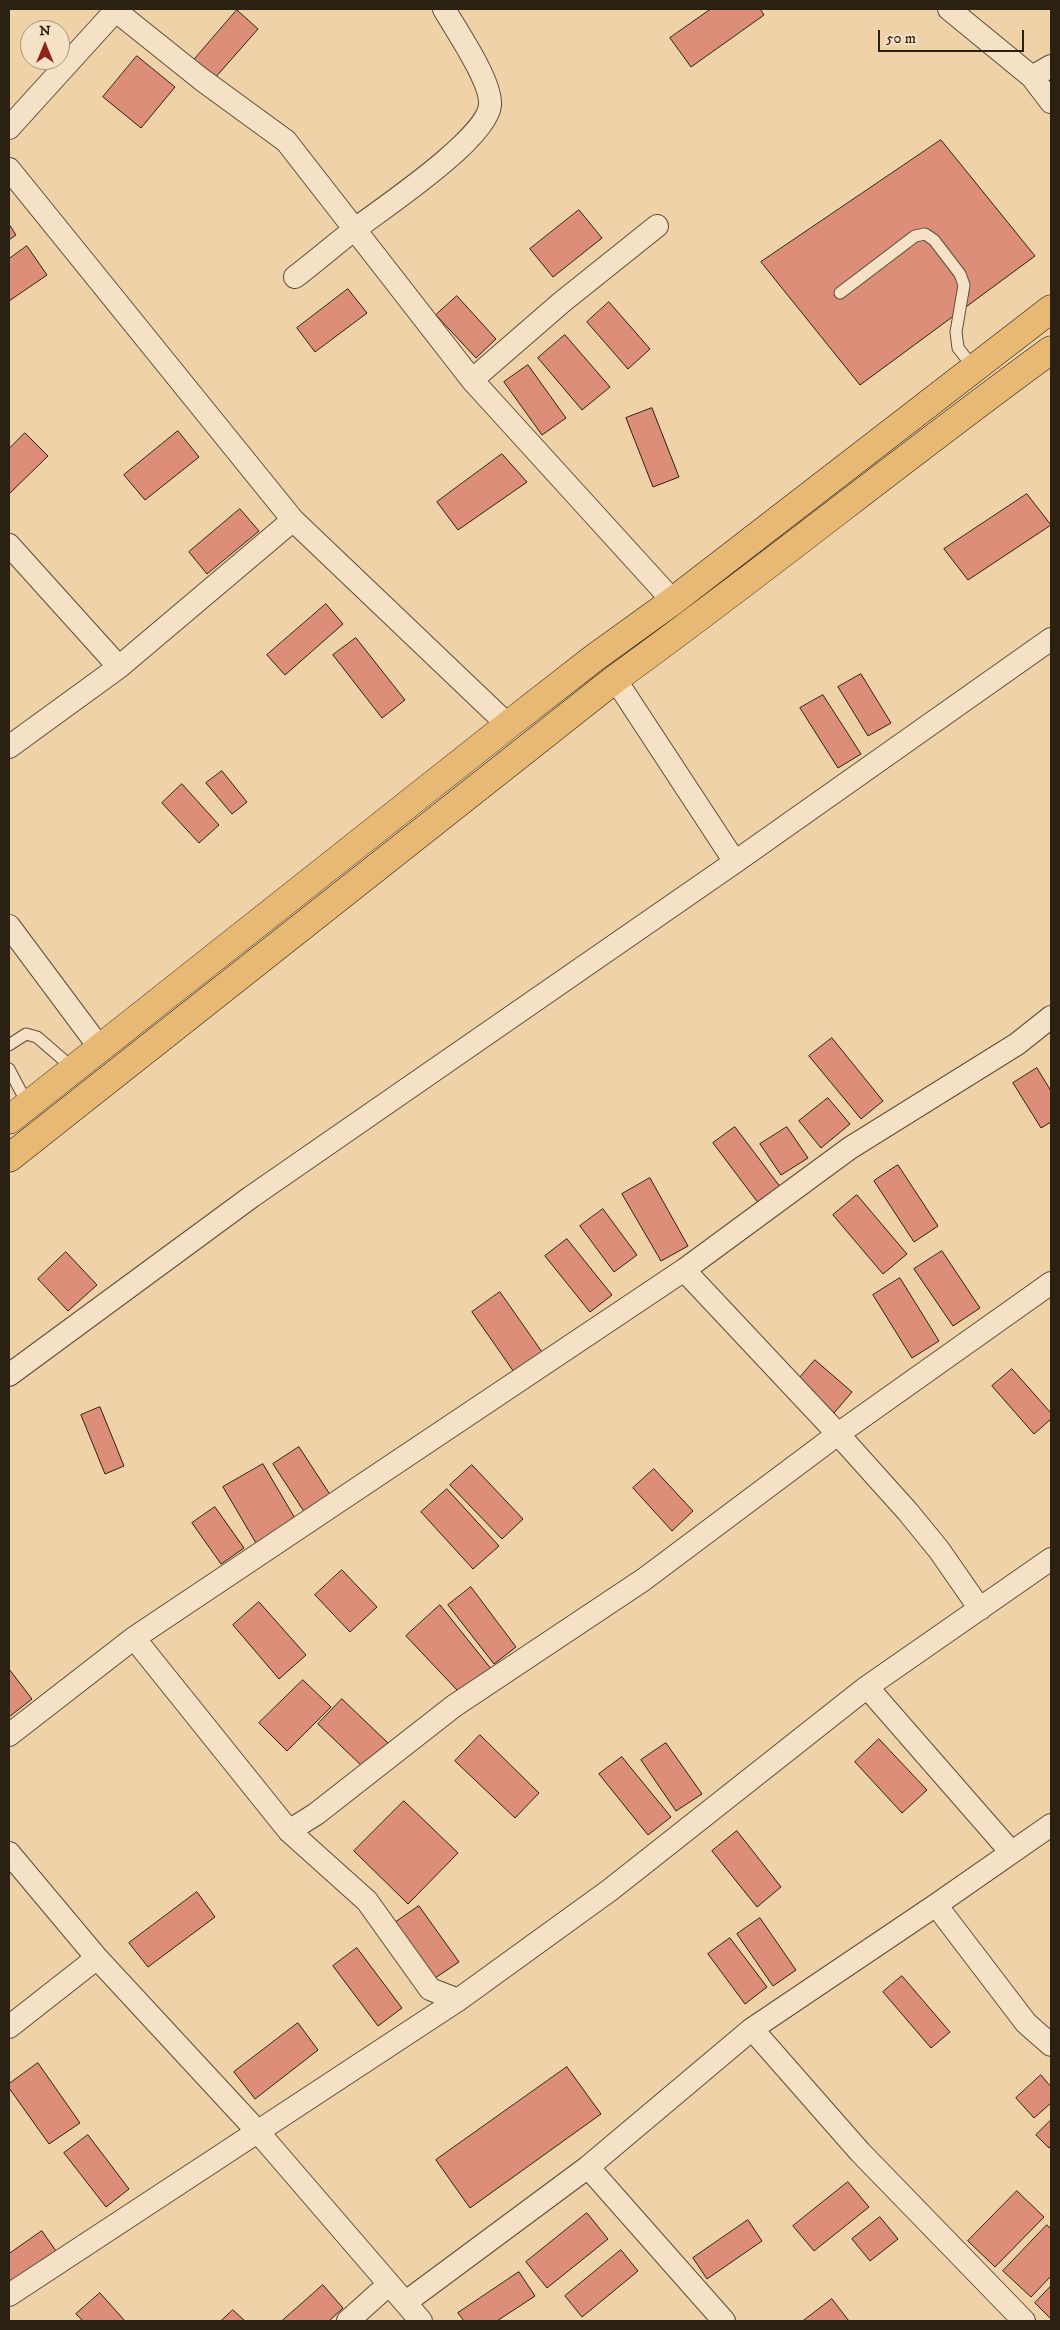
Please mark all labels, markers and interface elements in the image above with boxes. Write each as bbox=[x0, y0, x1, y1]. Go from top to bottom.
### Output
north arrow bbox=[20, 20, 70, 70]
scale bar bbox=[880, 20, 1026, 52]
text: N bbox=[39, 22, 51, 40]
text: 50 m bbox=[886, 29, 916, 48]

